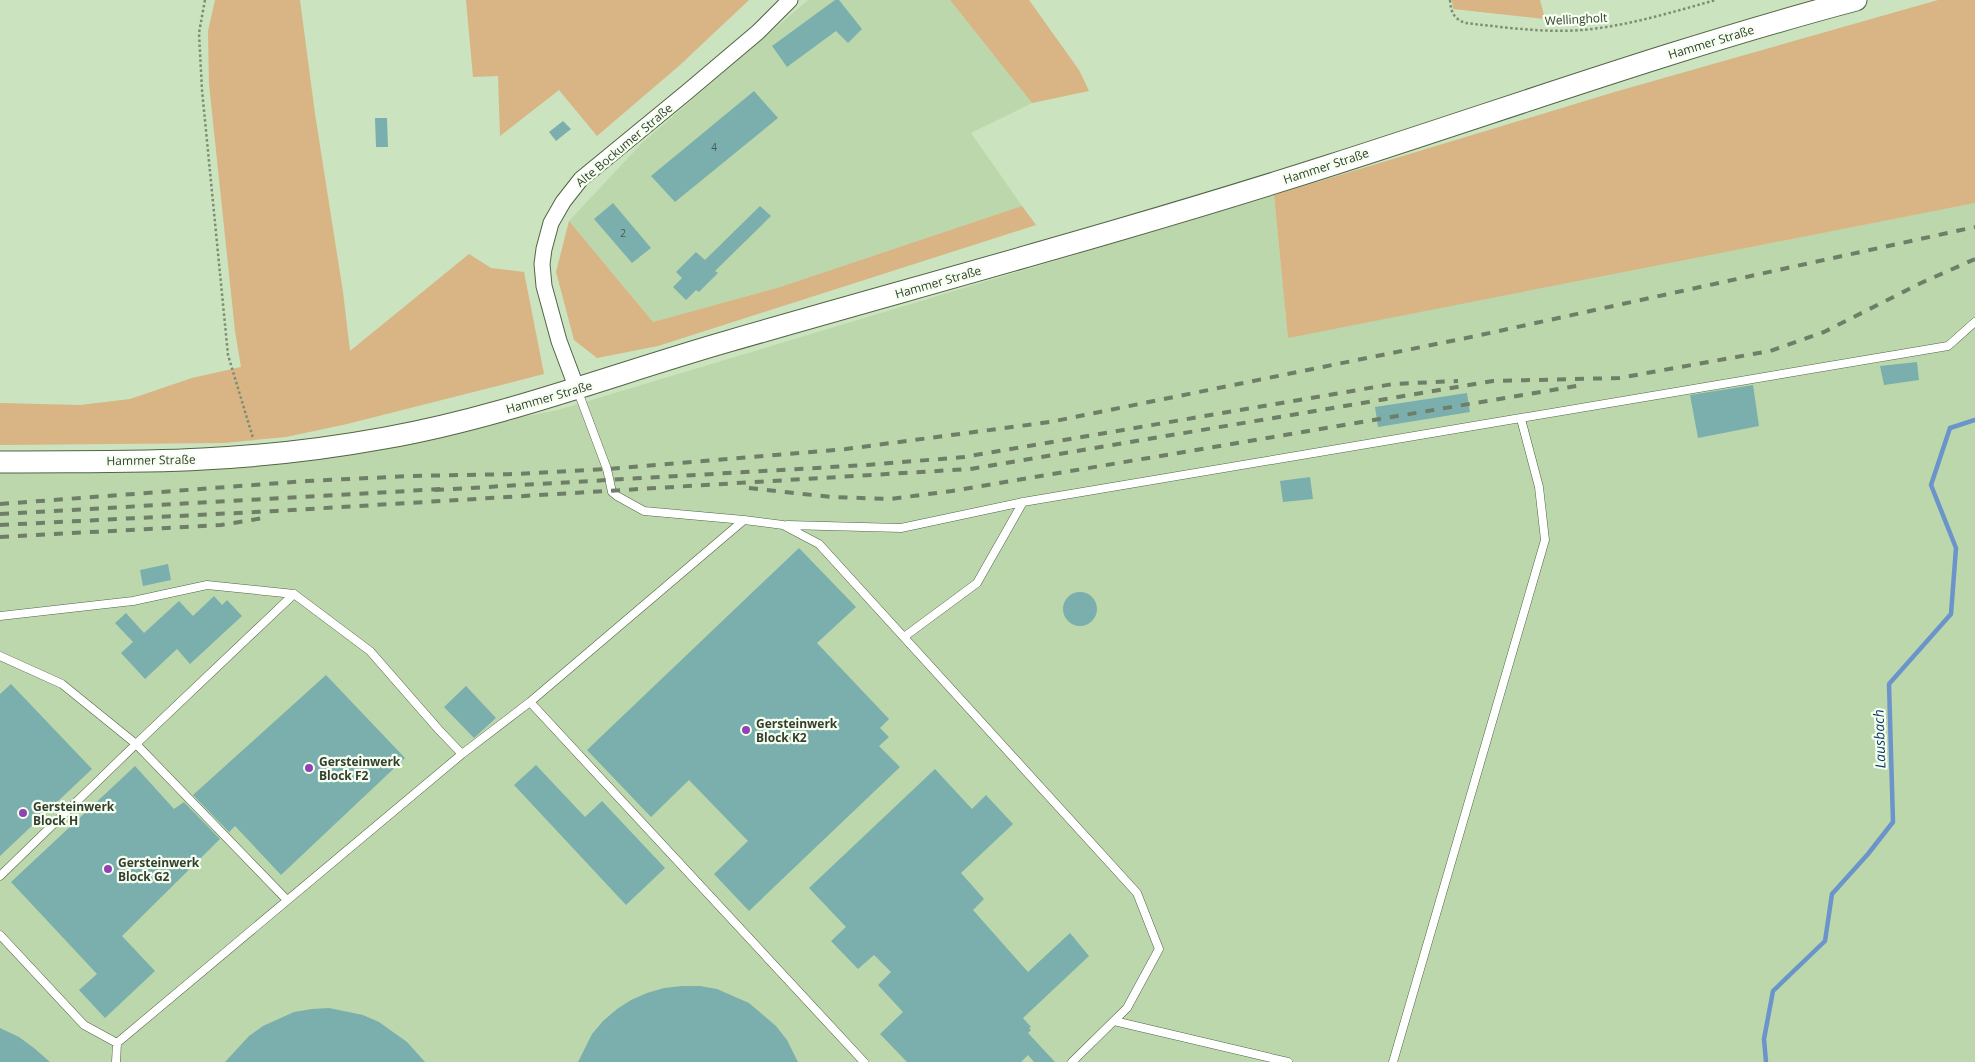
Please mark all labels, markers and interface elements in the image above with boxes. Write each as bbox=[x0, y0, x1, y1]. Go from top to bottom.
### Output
street label: Wellingholt bbox=[1544, 9, 1608, 29]
street label: Hammer Straße bbox=[1666, 21, 1756, 63]
street label: Alte Bockumer Straße bbox=[572, 99, 676, 191]
house number: 4 bbox=[711, 140, 717, 154]
street label: Hammer Straße bbox=[1281, 144, 1371, 188]
house number: 2 bbox=[620, 226, 626, 240]
street label: Hammer Straße bbox=[893, 261, 983, 302]
street label: Hammer Straße bbox=[504, 376, 594, 417]
street label: Hammer Straße bbox=[106, 451, 196, 469]
water label: Lausbach bbox=[1868, 709, 1890, 769]
place label: Gersteinwerk Block K2 bbox=[756, 715, 838, 746]
marker: Gersteinwerk Block K2 bbox=[740, 724, 752, 736]
place label: Gersteinwerk Block F2 bbox=[319, 753, 401, 784]
marker: Gersteinwerk Block F2 bbox=[303, 762, 315, 774]
place label: Gersteinwerk Block H bbox=[33, 798, 115, 829]
marker: Gersteinwerk Block H bbox=[17, 807, 29, 819]
place label: Gersteinwerk Block G2 bbox=[118, 854, 200, 885]
marker: Gersteinwerk Block G2 bbox=[102, 863, 114, 875]

